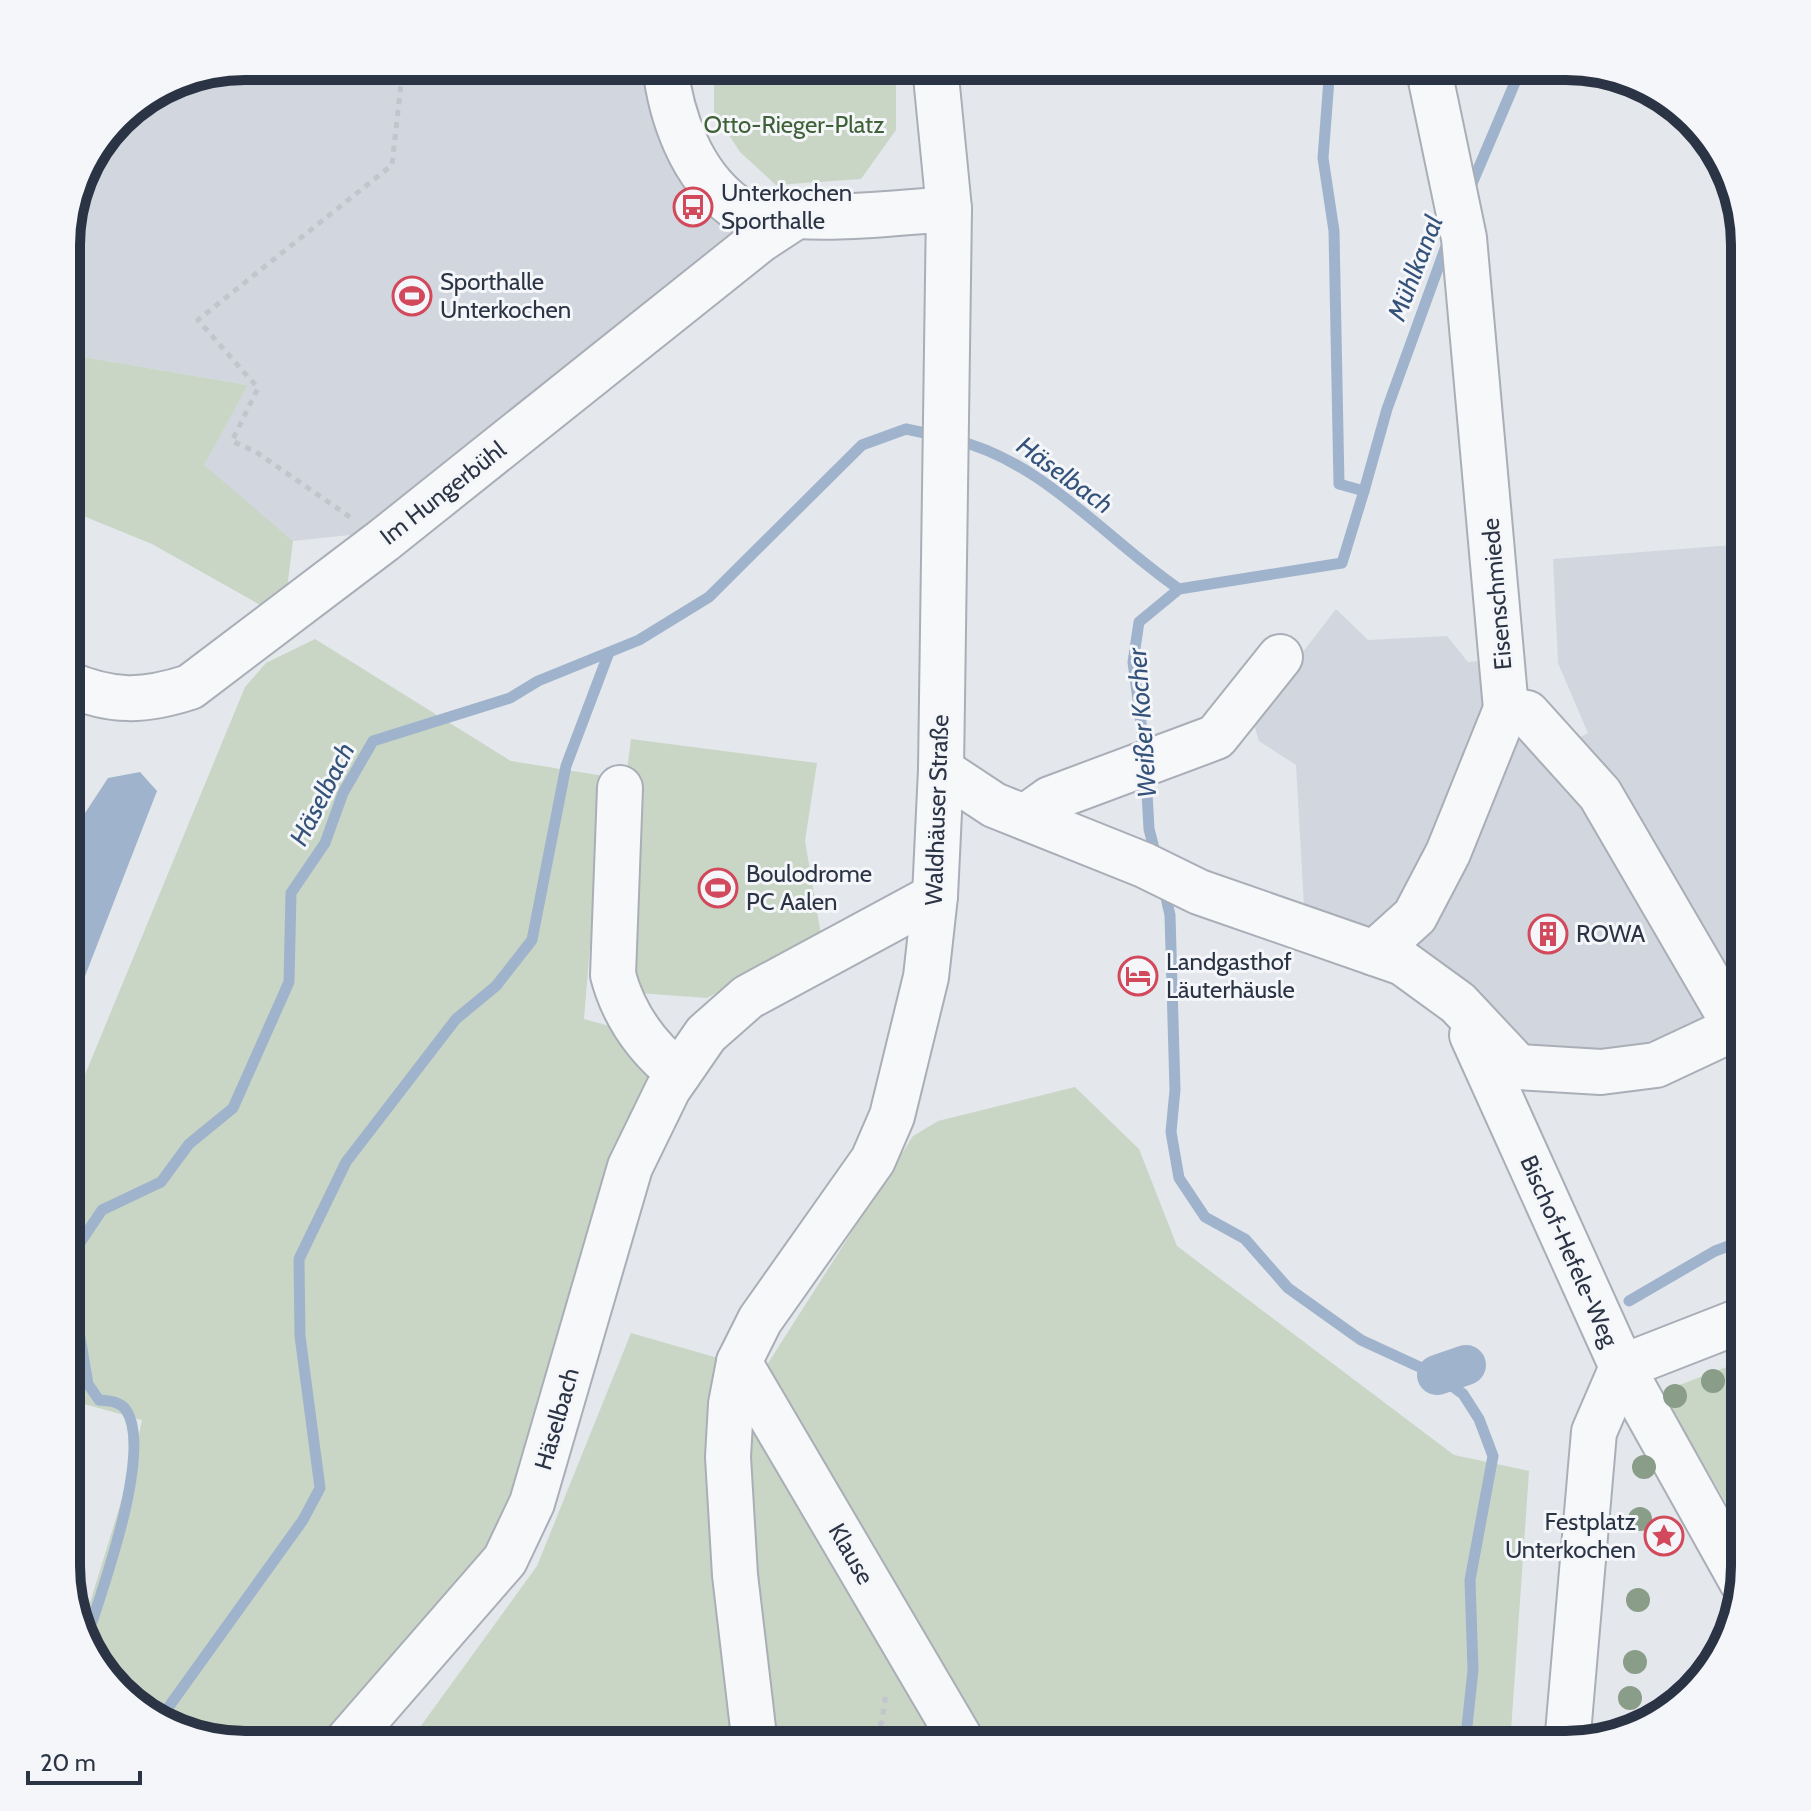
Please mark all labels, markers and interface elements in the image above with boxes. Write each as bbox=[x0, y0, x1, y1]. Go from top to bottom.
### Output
park label: Otto-Rieger-Platz bbox=[703, 110, 885, 139]
place label: Unterkochen Sporthalle bbox=[721, 178, 852, 235]
bus stop icon: Unterkochen Sporthalle bbox=[672, 186, 714, 228]
water label: Mühlkanal bbox=[1380, 211, 1450, 326]
place label: Sporthalle Unterkochen bbox=[440, 267, 571, 324]
sports icon: Sporthalle Unterkochen bbox=[391, 275, 433, 317]
water label: Häselbach bbox=[1011, 429, 1119, 521]
street label: Im Hungerbühl bbox=[374, 434, 512, 551]
street label: Eisenschmiede bbox=[1475, 517, 1518, 671]
water label: Weißer Kocher bbox=[1121, 646, 1163, 799]
street label: Waldhäuser Straße bbox=[919, 714, 954, 906]
water label: Häselbach bbox=[282, 737, 362, 851]
place label: Boulodrome PC Aalen bbox=[746, 859, 872, 916]
sports icon: Boulodrome PC Aalen bbox=[697, 867, 739, 909]
building icon: ROWA bbox=[1527, 913, 1569, 955]
place label: ROWA bbox=[1576, 919, 1646, 948]
place label: Landgasthof Läuterhäusle bbox=[1166, 947, 1295, 1004]
hotel icon: Landgasthof Läuterhäusle bbox=[1117, 955, 1159, 997]
street label: Bischof-Hefele-Weg bbox=[1514, 1151, 1625, 1352]
street label: Häselbach bbox=[528, 1364, 585, 1473]
place label: Festplatz Unterkochen bbox=[1505, 1507, 1636, 1564]
place icon: Festplatz Unterkochen bbox=[1643, 1515, 1685, 1557]
street label: Klause bbox=[822, 1518, 880, 1589]
scale bar bbox=[28, 1735, 140, 1785]
text: 20 m bbox=[40, 1748, 96, 1777]

